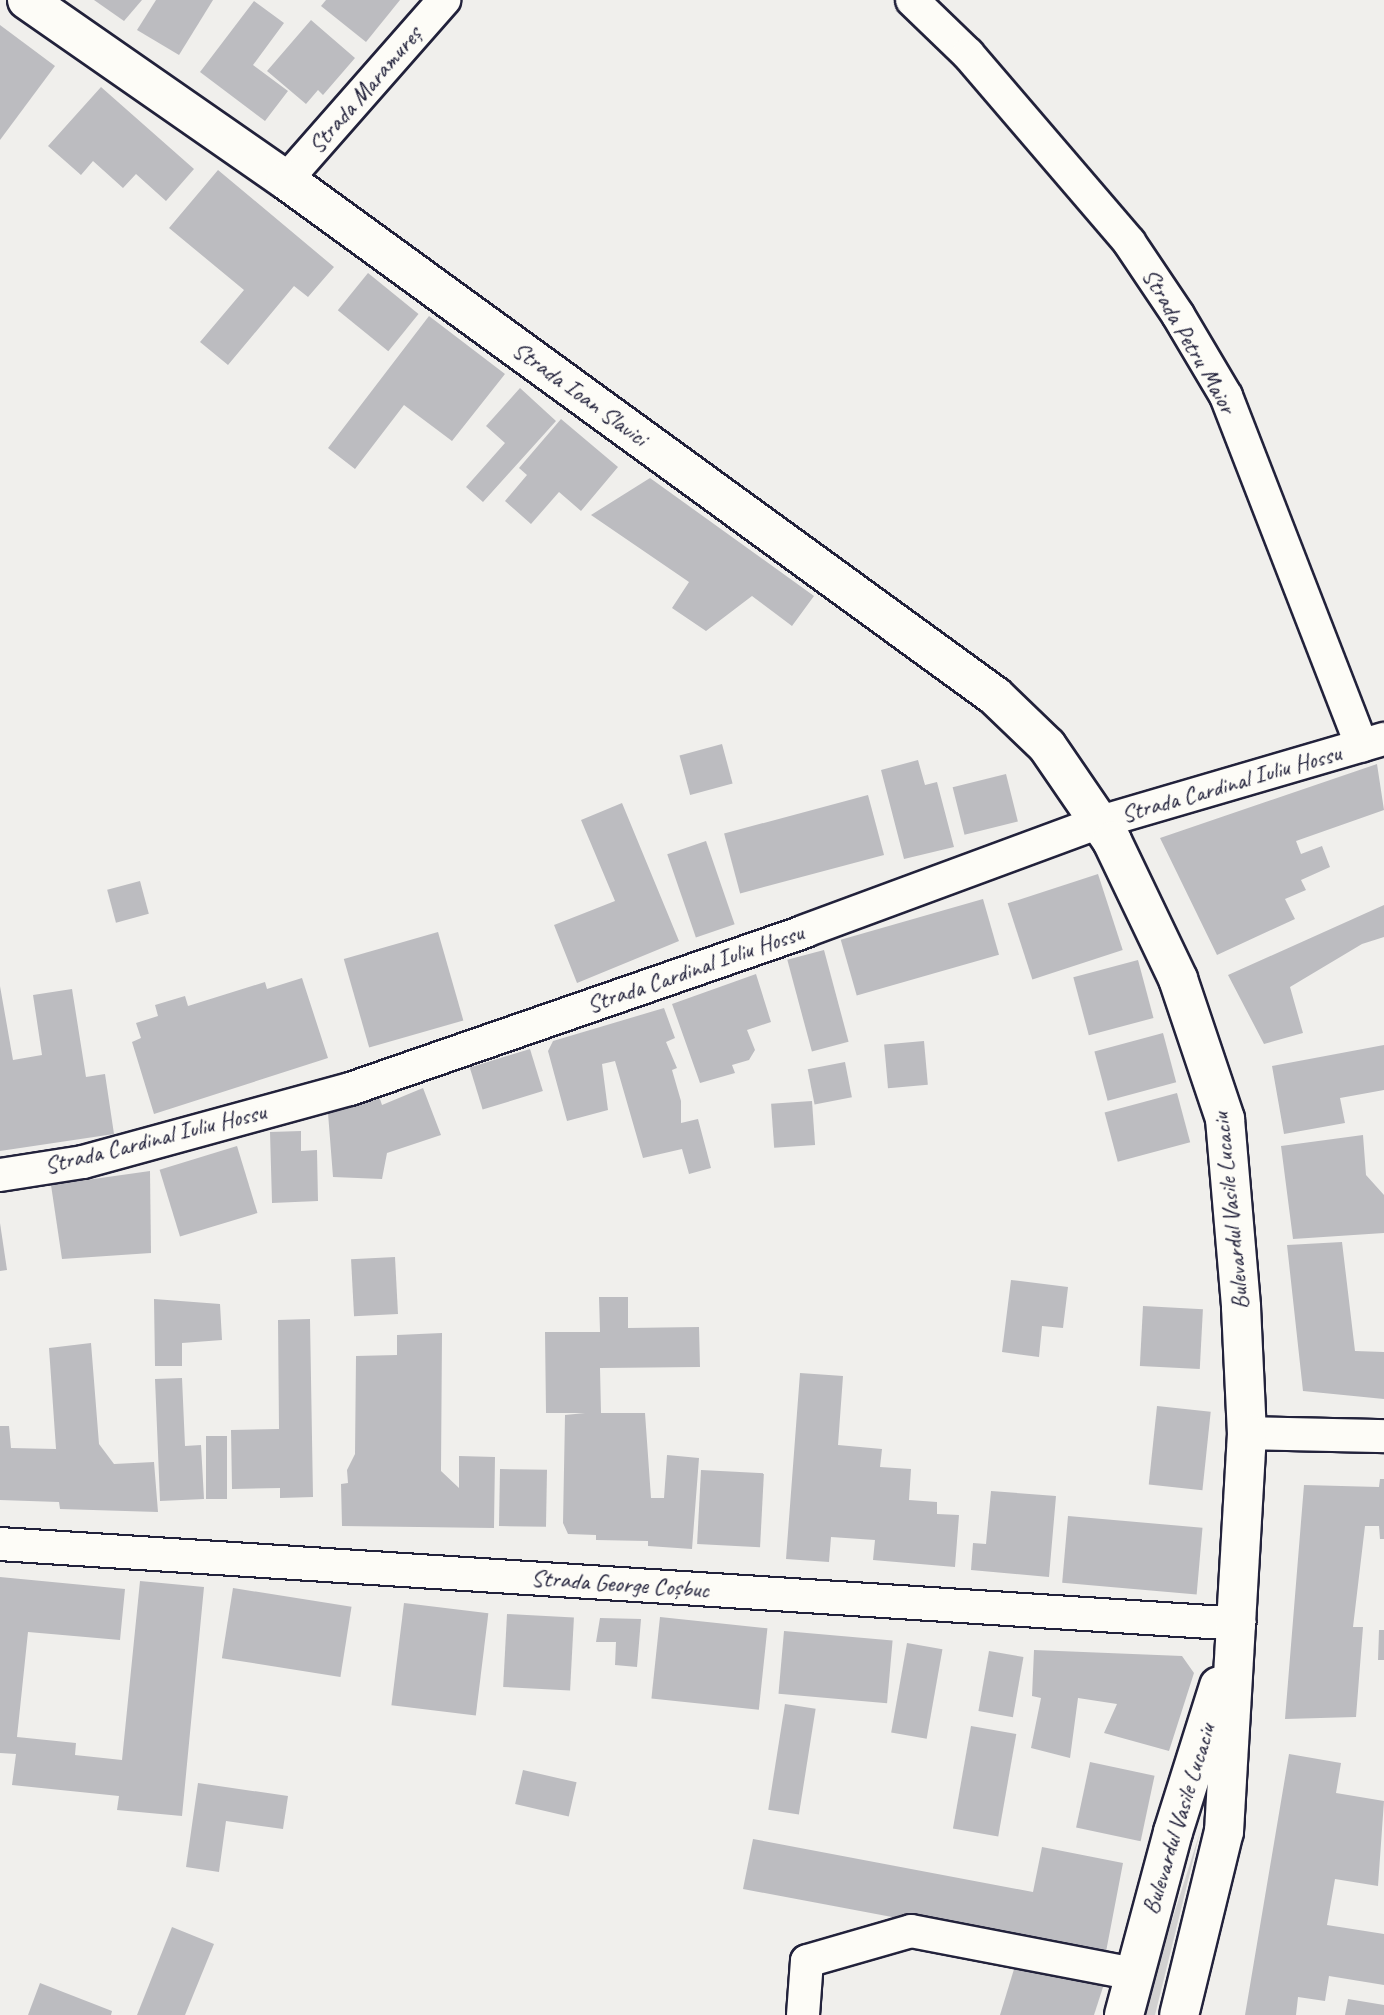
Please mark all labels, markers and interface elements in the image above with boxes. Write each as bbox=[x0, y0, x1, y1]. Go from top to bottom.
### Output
street label: Strada Maramureș bbox=[302, 21, 428, 159]
street label: Strada Petru Maior bbox=[1136, 263, 1242, 419]
street label: Strada Ioan Slavici bbox=[507, 335, 653, 453]
street label: Strada Cardinal Iuliu Hossu bbox=[1117, 739, 1345, 829]
street label: Strada Cardinal Iuliu Hossu bbox=[583, 918, 807, 1020]
street label: Strada Cardinal Iuliu Hossu bbox=[41, 1097, 269, 1181]
street label: Bulevardul Vasile Lucaciu bbox=[1206, 1111, 1256, 1311]
street label: Strada George Coșbuc bbox=[530, 1563, 710, 1605]
street label: Bulevardul Vasile Lucaciu bbox=[1136, 1720, 1222, 1918]

